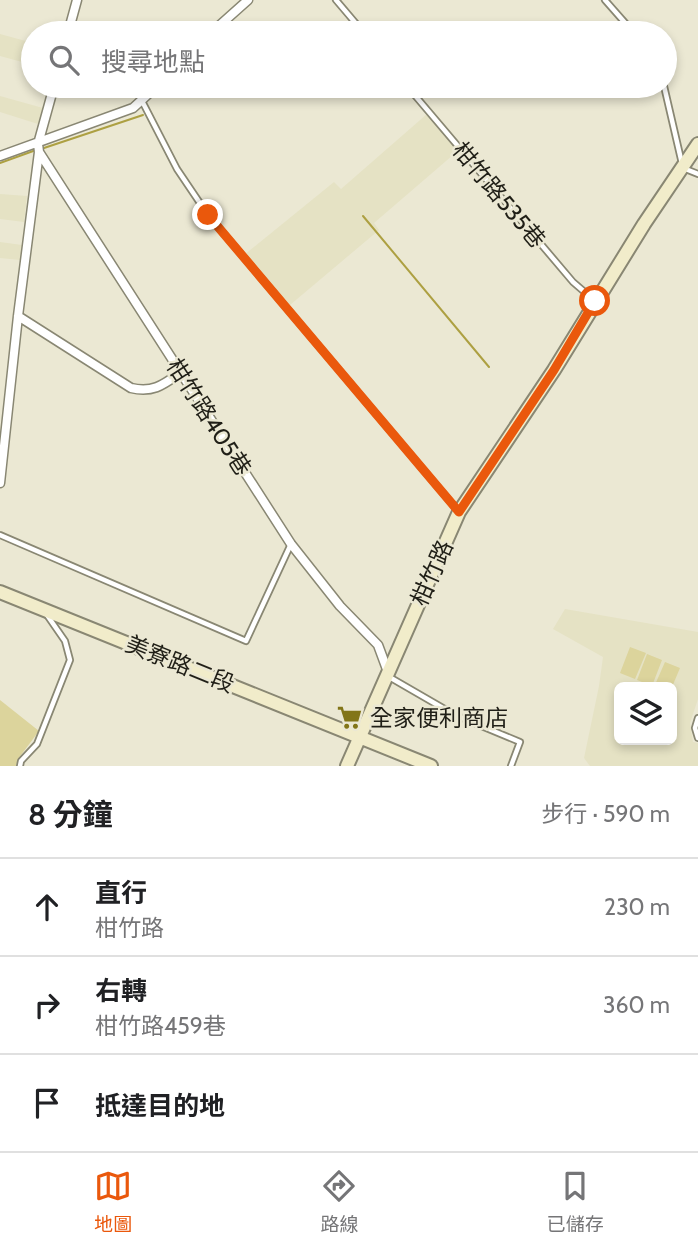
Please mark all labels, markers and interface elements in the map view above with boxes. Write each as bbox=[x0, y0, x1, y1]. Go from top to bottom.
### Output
search box bbox=[21, 21, 677, 98]
icon: search bbox=[45, 41, 83, 79]
text: 搜尋地點 bbox=[101, 46, 205, 78]
street label: 柑竹路535巷 bbox=[447, 136, 551, 254]
route end bbox=[192, 199, 223, 230]
route start bbox=[579, 285, 610, 316]
street label: 柑竹路405巷 bbox=[161, 353, 257, 481]
street label: 柑竹路 bbox=[405, 536, 459, 610]
street label: 美寮路二段 bbox=[121, 629, 239, 699]
map controls bbox=[614, 682, 677, 745]
button: layers bbox=[614, 682, 677, 745]
supermarket icon: 全家便利商店 bbox=[336, 704, 364, 732]
place label: 全家便利商店 bbox=[370, 704, 508, 732]
text: 8 分鐘 bbox=[28, 796, 113, 833]
text: 步行 · 590 m bbox=[541, 800, 670, 828]
text: 直行 bbox=[95, 877, 147, 909]
icon: ahead bbox=[28, 888, 66, 926]
text: 230 m bbox=[604, 893, 670, 921]
text: 柑竹路 bbox=[95, 914, 164, 942]
text: 右轉 bbox=[95, 975, 147, 1007]
icon: right bbox=[28, 986, 66, 1024]
text: 360 m bbox=[603, 991, 670, 1019]
text: 柑竹路459巷 bbox=[95, 1012, 226, 1040]
icon: arrive bbox=[28, 1084, 66, 1122]
text: 抵達目的地 bbox=[95, 1090, 225, 1122]
tab: 地圖 bbox=[94, 1167, 132, 1236]
tab: 路線 bbox=[320, 1167, 359, 1236]
tab: 已儲存 bbox=[547, 1167, 604, 1236]

